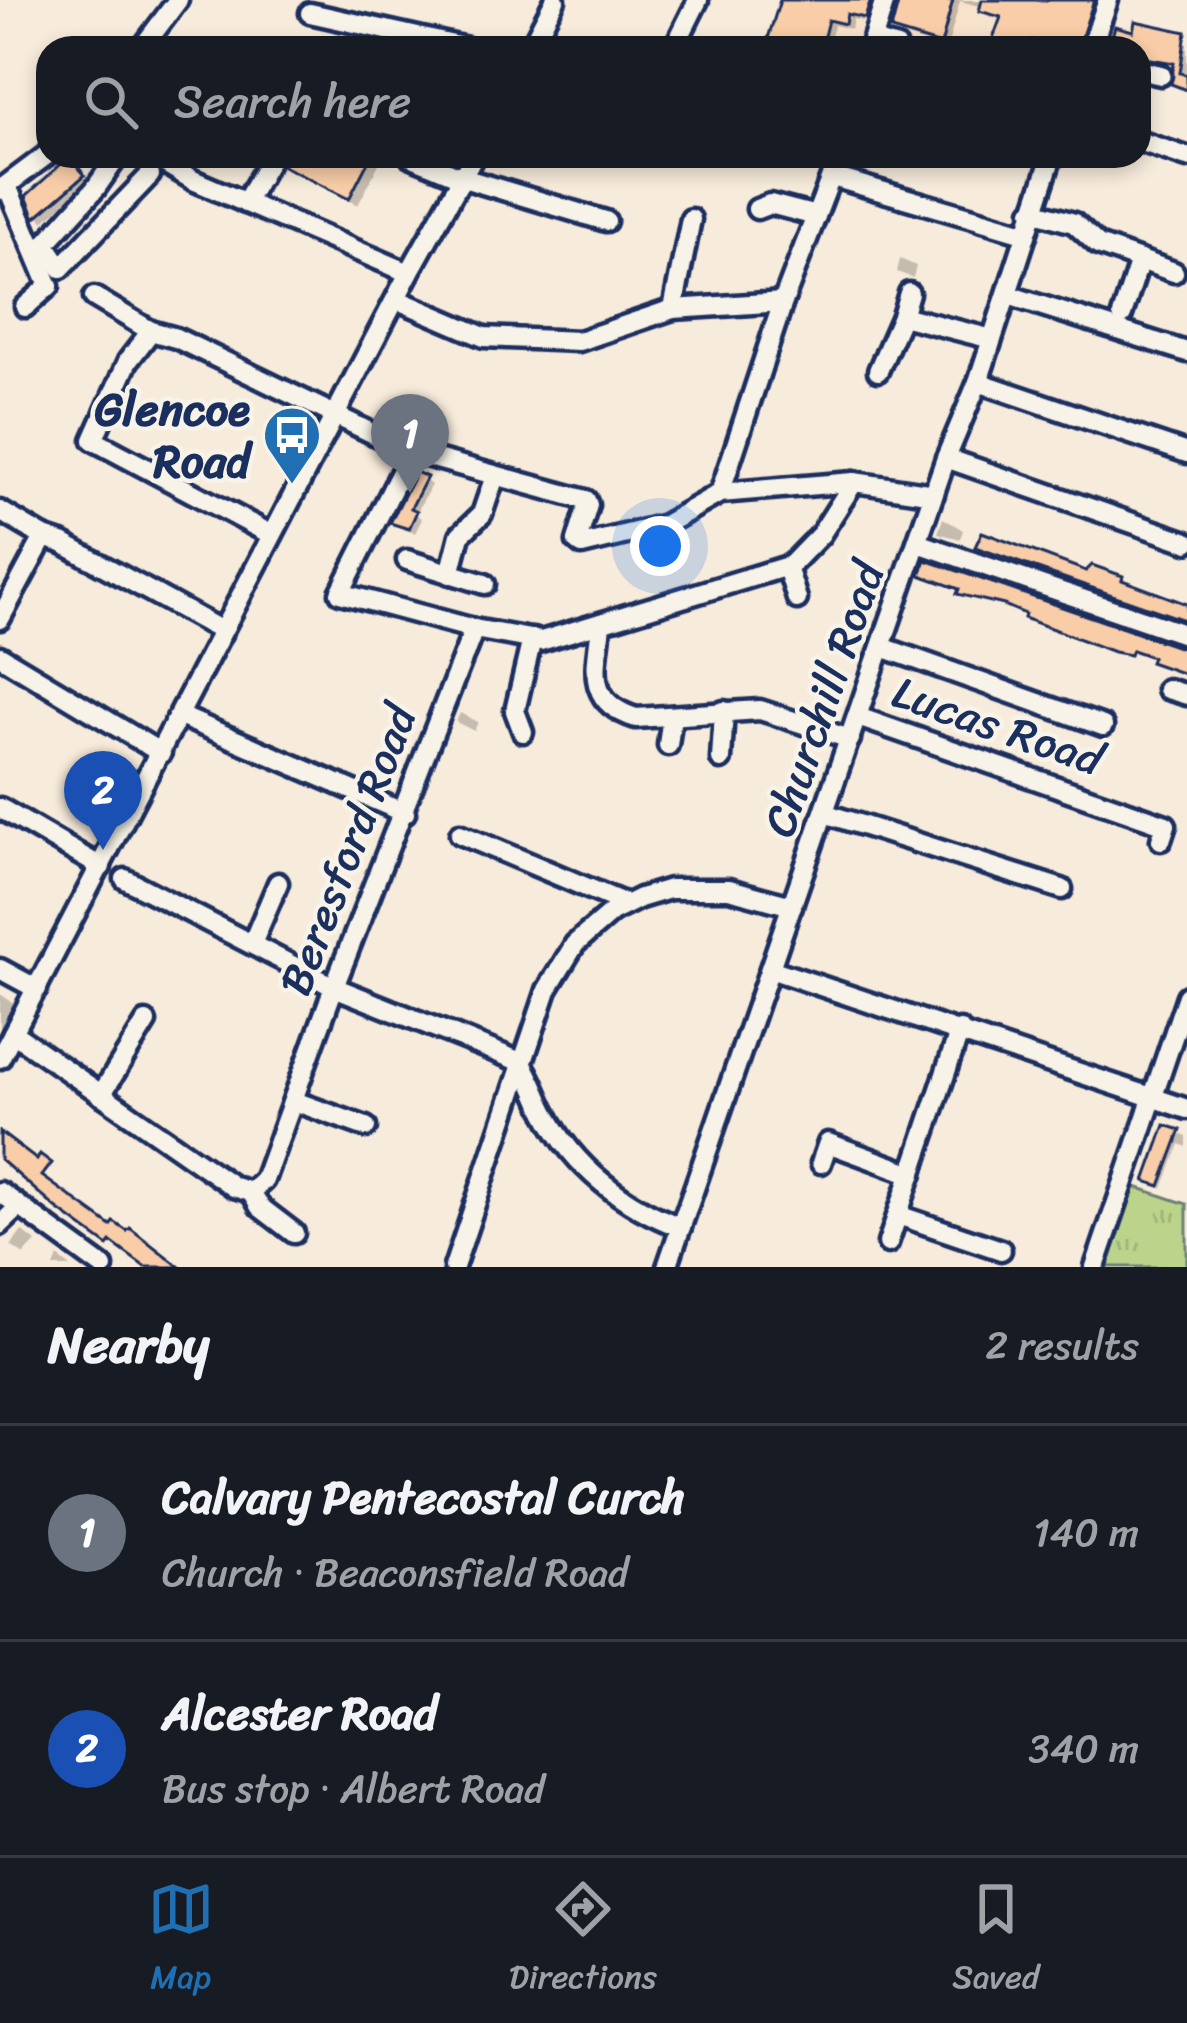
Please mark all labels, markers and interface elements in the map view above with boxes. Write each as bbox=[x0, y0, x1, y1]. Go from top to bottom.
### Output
search box bbox=[36, 36, 1151, 168]
text: Search here bbox=[174, 62, 411, 142]
icon: search bbox=[78, 69, 144, 135]
place label: Glencoe Road bbox=[95, 370, 254, 502]
pin: 1 bbox=[371, 394, 449, 493]
bus stop icon: Glencoe Road bbox=[261, 404, 323, 486]
your location bbox=[630, 516, 690, 576]
street label: Churchill Road bbox=[740, 548, 909, 848]
street label: Lucas Road bbox=[881, 653, 1117, 800]
street label: Beresford Road bbox=[256, 690, 441, 1008]
pin: 2 bbox=[64, 751, 142, 850]
text: Nearby bbox=[48, 1300, 209, 1390]
text: 2 results bbox=[985, 1311, 1139, 1380]
text: Calvary Pentecostal Curch bbox=[162, 1458, 685, 1538]
text: 1 bbox=[79, 1498, 95, 1567]
text: 140 m bbox=[1033, 1498, 1139, 1567]
text: Church · Beaconsfield Road bbox=[162, 1538, 629, 1607]
text: Alcester Road bbox=[162, 1674, 437, 1754]
text: 2 bbox=[76, 1714, 98, 1783]
text: 340 m bbox=[1028, 1714, 1139, 1783]
text: Bus stop · Albert Road bbox=[162, 1754, 545, 1823]
tab: Map bbox=[148, 1876, 214, 2006]
tab: Directions bbox=[509, 1876, 657, 2006]
tab: Saved bbox=[952, 1876, 1039, 2006]

